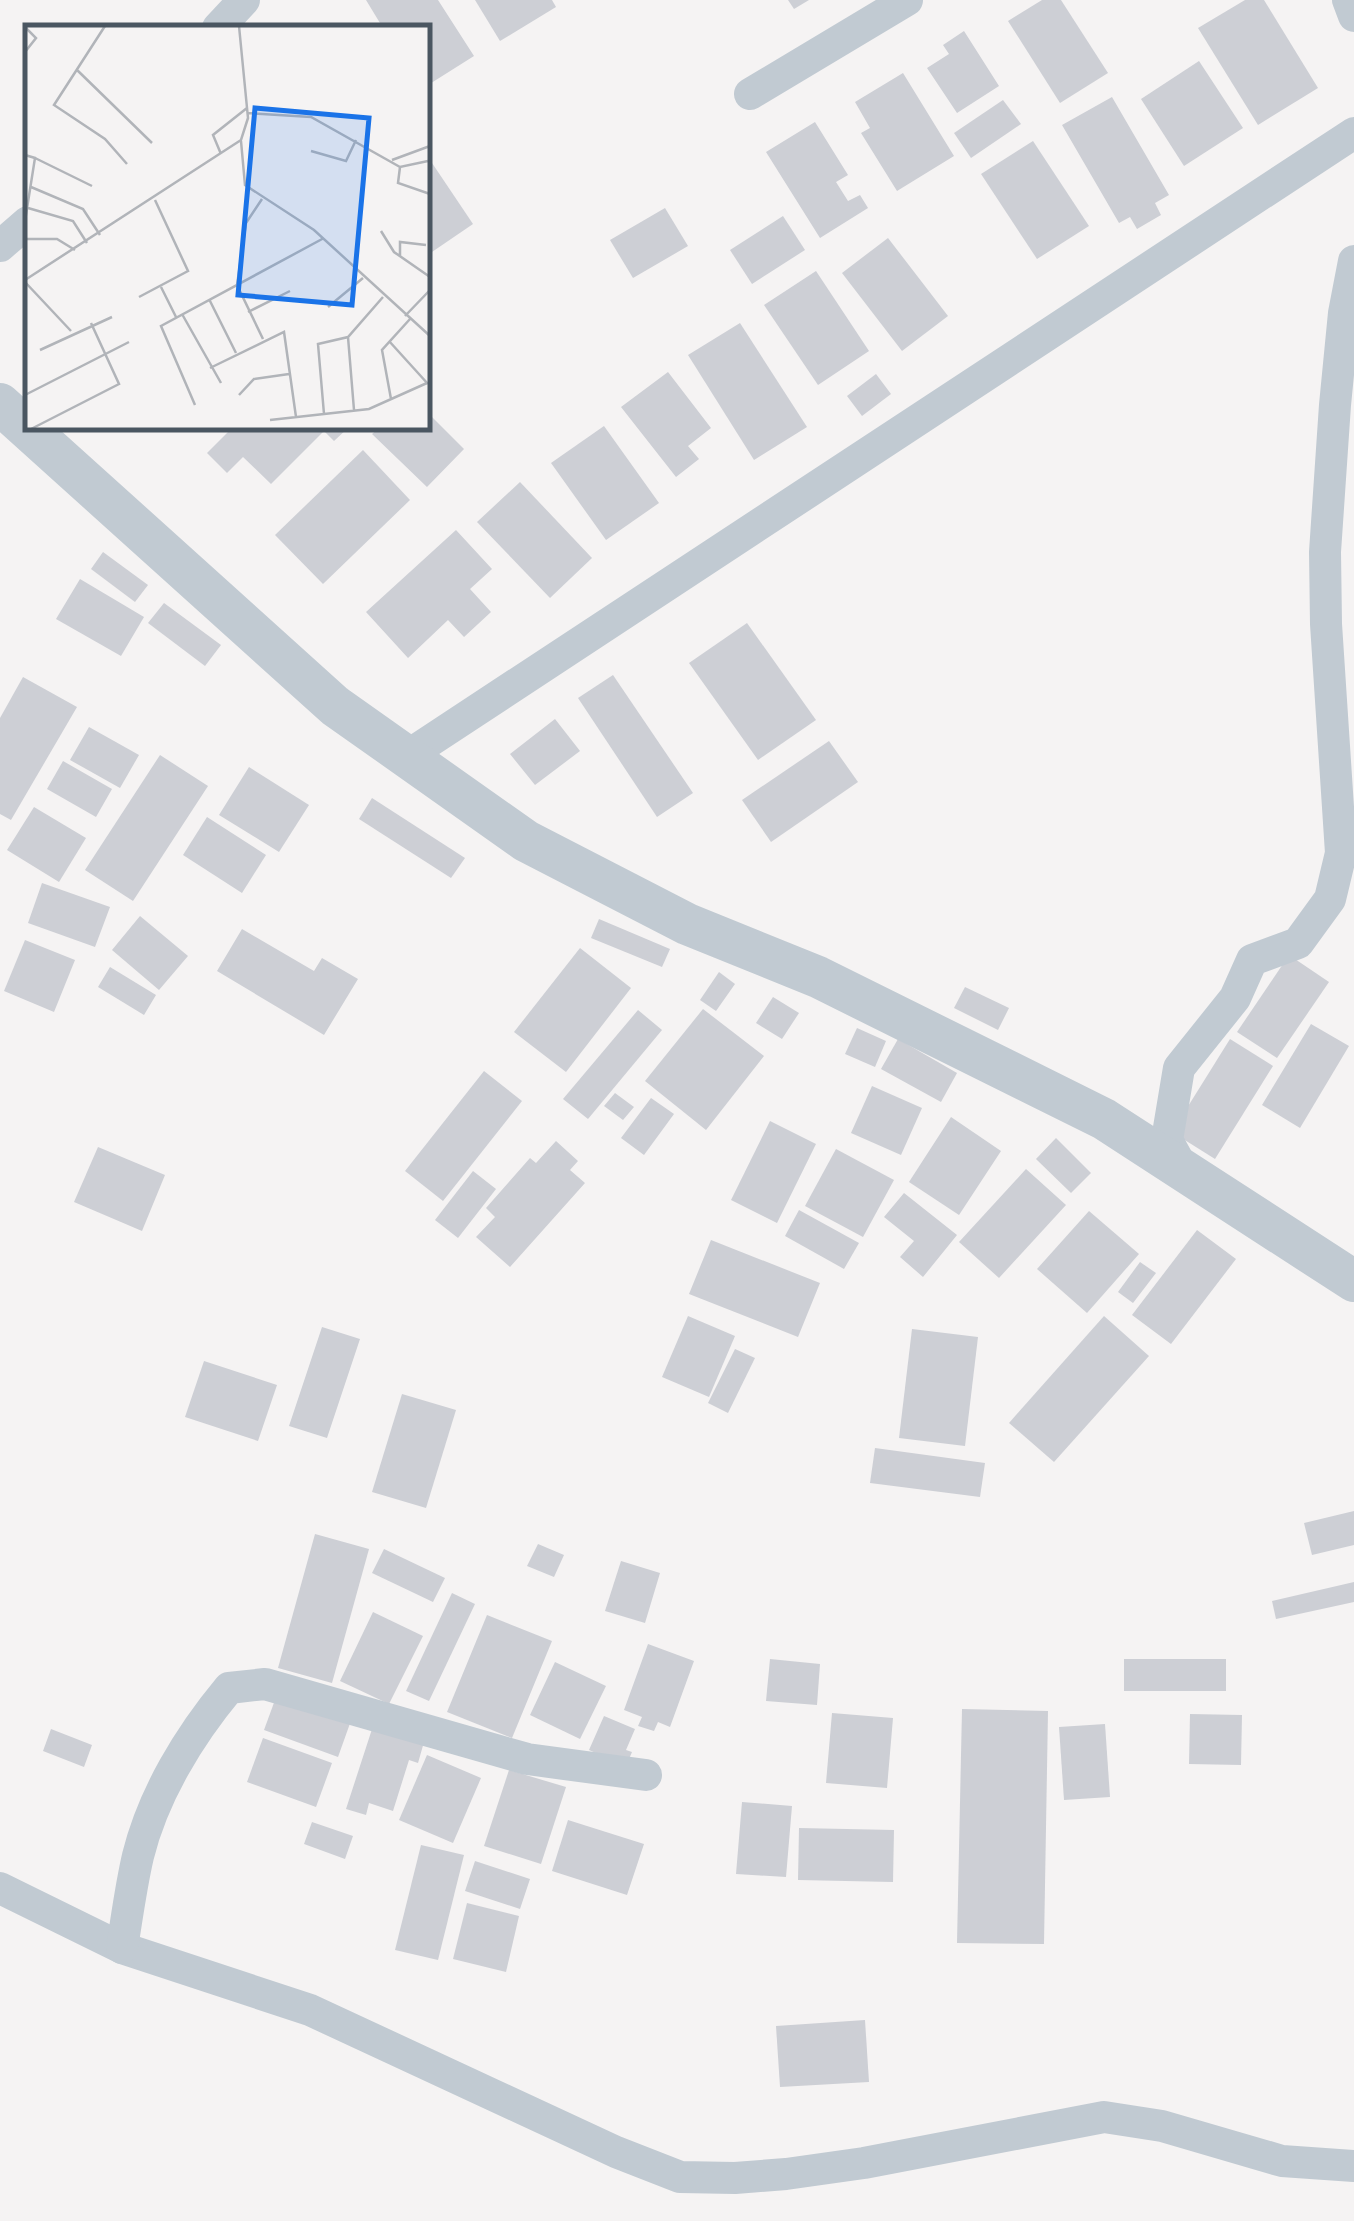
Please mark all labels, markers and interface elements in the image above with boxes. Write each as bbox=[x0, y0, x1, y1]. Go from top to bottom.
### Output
inset map bbox=[25, 25, 430, 430]

